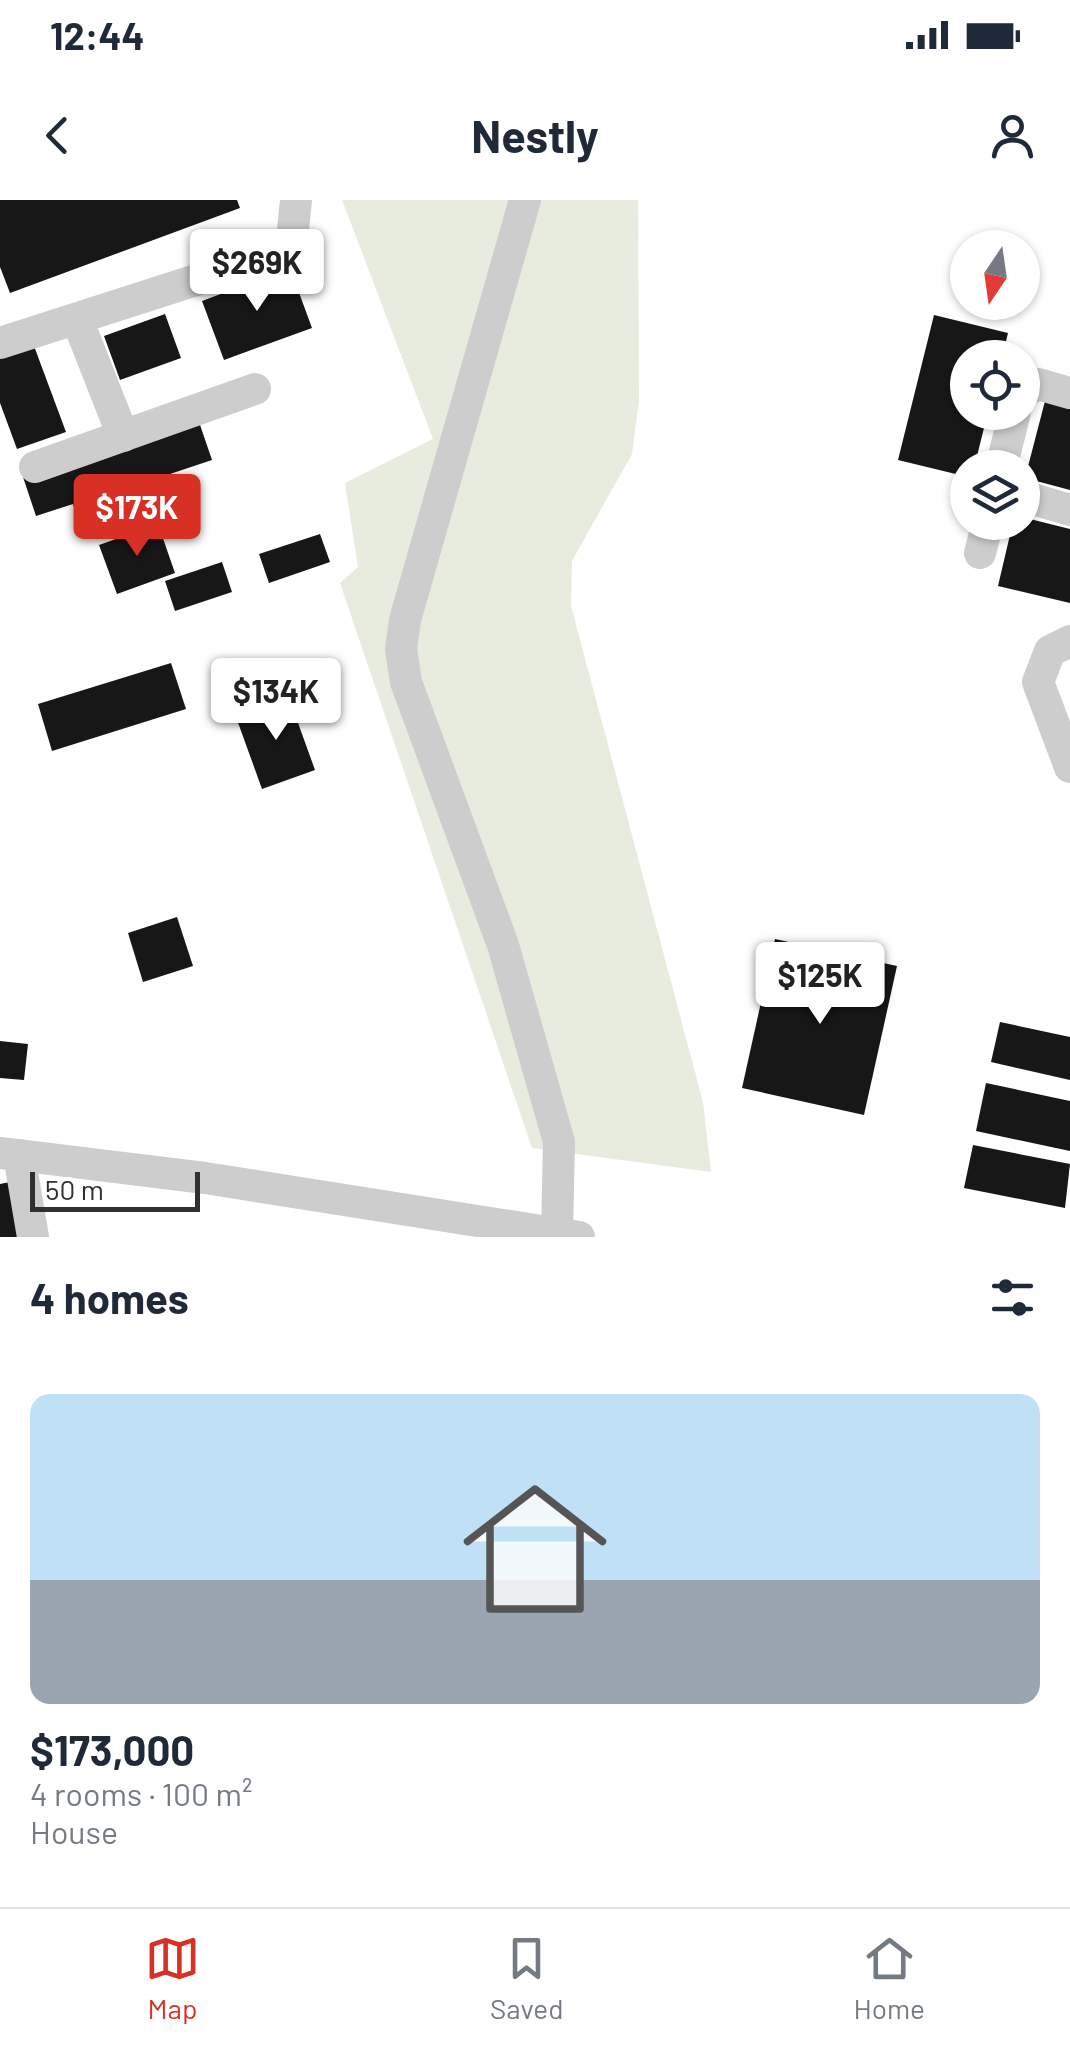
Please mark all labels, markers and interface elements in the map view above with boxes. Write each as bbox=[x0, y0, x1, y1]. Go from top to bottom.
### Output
text: 12:44 bbox=[50, 12, 145, 58]
icon: back bbox=[30, 108, 85, 163]
text: Nestly bbox=[471, 108, 599, 162]
icon: person bbox=[985, 108, 1040, 163]
pin: $269K bbox=[187, 229, 327, 314]
north arrow bbox=[950, 230, 1040, 320]
map controls bbox=[950, 230, 1040, 540]
text: $269K bbox=[212, 242, 302, 280]
button: locate bbox=[950, 340, 1040, 430]
button: layers bbox=[950, 450, 1040, 540]
pin: $173K bbox=[67, 474, 207, 559]
text: $173K bbox=[96, 487, 178, 525]
pin: $134K bbox=[206, 658, 346, 743]
text: $134K bbox=[233, 671, 319, 709]
pin: $125K bbox=[750, 942, 890, 1027]
text: $125K bbox=[778, 955, 862, 993]
scale bar bbox=[30, 1167, 200, 1211]
text: 50 m bbox=[45, 1172, 104, 1206]
icon: filters bbox=[985, 1270, 1040, 1325]
text: 4 homes bbox=[30, 1272, 189, 1322]
icon: home bbox=[445, 1459, 625, 1639]
text: $173,000 bbox=[30, 1724, 194, 1774]
text: 4 rooms · 100 m² bbox=[30, 1774, 252, 1812]
text: House bbox=[30, 1812, 118, 1850]
tab: Map bbox=[145, 1931, 200, 2025]
tab: Saved bbox=[490, 1931, 564, 2025]
tab: Home bbox=[854, 1931, 925, 2025]

